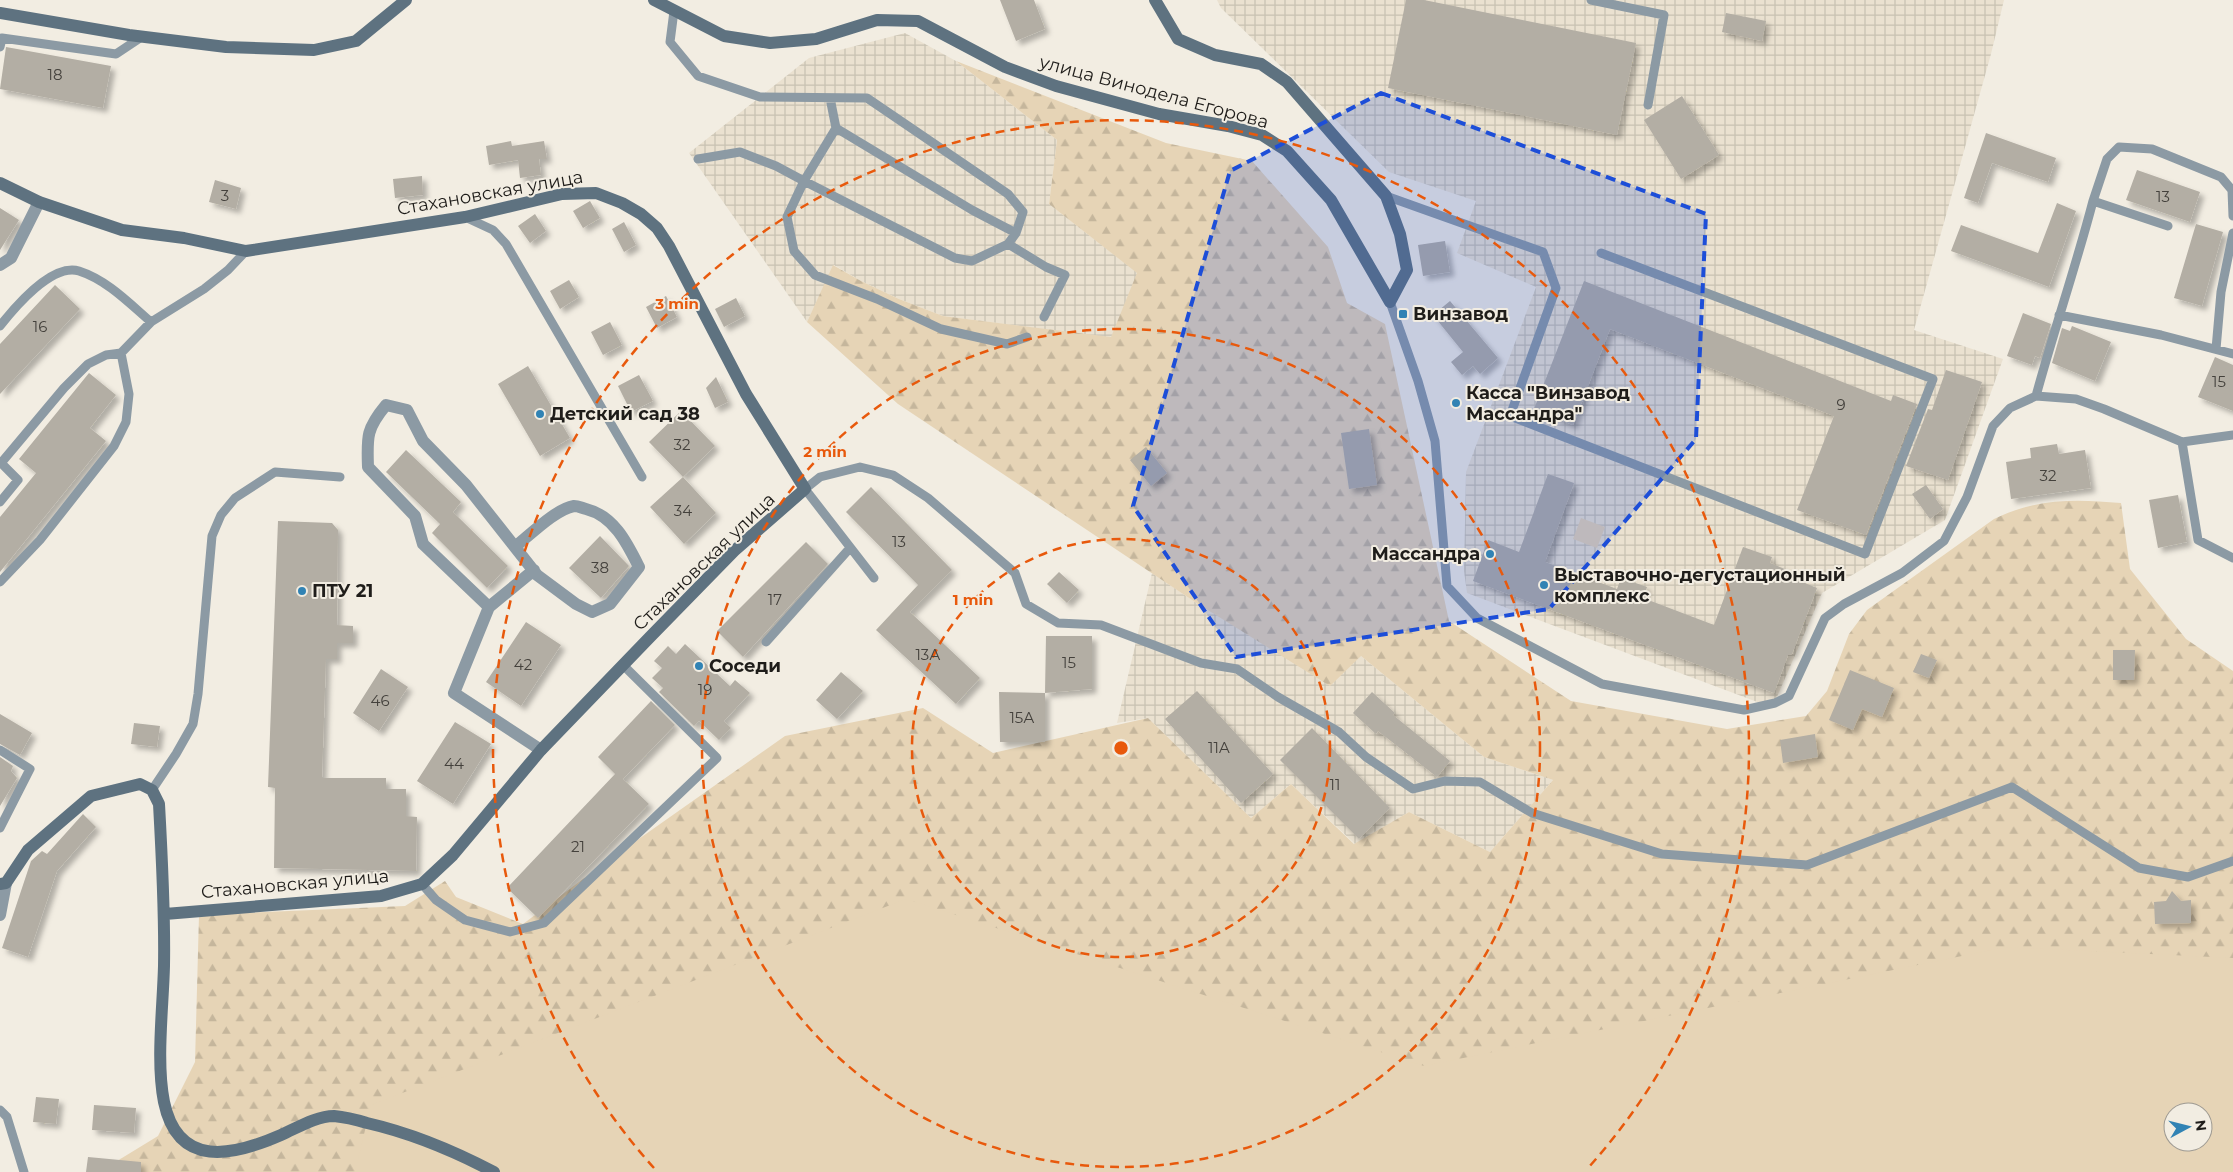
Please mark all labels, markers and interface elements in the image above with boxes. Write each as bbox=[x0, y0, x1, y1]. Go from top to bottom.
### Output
street label: улица Винодела Егорова bbox=[1036, 51, 1271, 133]
house number: 18 bbox=[48, 65, 63, 84]
street label: Стахановская улица bbox=[395, 166, 585, 220]
house number: 3 bbox=[221, 186, 229, 205]
house number: 13 bbox=[2156, 187, 2170, 206]
text: 3 min bbox=[654, 294, 699, 313]
place label: Винзавод bbox=[1413, 303, 1508, 325]
marker: Винзавод bbox=[1397, 308, 1409, 320]
house number: 16 bbox=[33, 317, 47, 336]
house number: 15 bbox=[2212, 372, 2226, 391]
place label: Касса "Винзавод Массандра" bbox=[1466, 382, 1630, 425]
house number: 9 bbox=[1836, 395, 1846, 414]
marker: Касса "Винзавод Массандра" bbox=[1450, 397, 1462, 409]
place label: Детский сад 38 bbox=[550, 403, 700, 425]
marker: Детский сад 38 bbox=[534, 408, 546, 420]
house number: 32 bbox=[674, 435, 690, 454]
text: 2 min bbox=[803, 442, 847, 461]
house number: 32 bbox=[2040, 466, 2056, 485]
street label: Стахановская улица bbox=[628, 489, 780, 635]
house number: 34 bbox=[674, 501, 692, 520]
house number: 13 bbox=[892, 532, 906, 551]
place label: Массандра bbox=[1371, 543, 1480, 565]
marker: Массандра bbox=[1484, 548, 1496, 560]
house number: 38 bbox=[591, 558, 609, 577]
place label: Выставочно-дегустационный комплекс bbox=[1554, 564, 1846, 607]
marker: Выставочно-дегустационный комплекс bbox=[1538, 579, 1550, 591]
place label: ПТУ 21 bbox=[312, 580, 373, 602]
marker: ПТУ 21 bbox=[296, 585, 308, 597]
house number: 17 bbox=[768, 590, 782, 609]
text: 1 min bbox=[953, 590, 993, 609]
house number: 13А bbox=[915, 645, 941, 664]
house number: 15 bbox=[1062, 653, 1076, 672]
house number: 42 bbox=[514, 655, 532, 674]
place label: Соседи bbox=[709, 655, 781, 677]
marker: Соседи bbox=[693, 660, 705, 672]
house number: 19 bbox=[698, 680, 712, 699]
house number: 46 bbox=[370, 691, 390, 710]
house number: 15А bbox=[1009, 708, 1035, 727]
house number: 11А bbox=[1208, 738, 1230, 757]
centre of rings bbox=[1112, 739, 1130, 757]
house number: 44 bbox=[444, 754, 464, 773]
house number: 11 bbox=[1330, 775, 1340, 794]
house number: 21 bbox=[571, 837, 585, 856]
street label: Стахановская улица bbox=[200, 865, 390, 903]
north arrow bbox=[2163, 1102, 2213, 1152]
text: N bbox=[2191, 1119, 2211, 1132]

